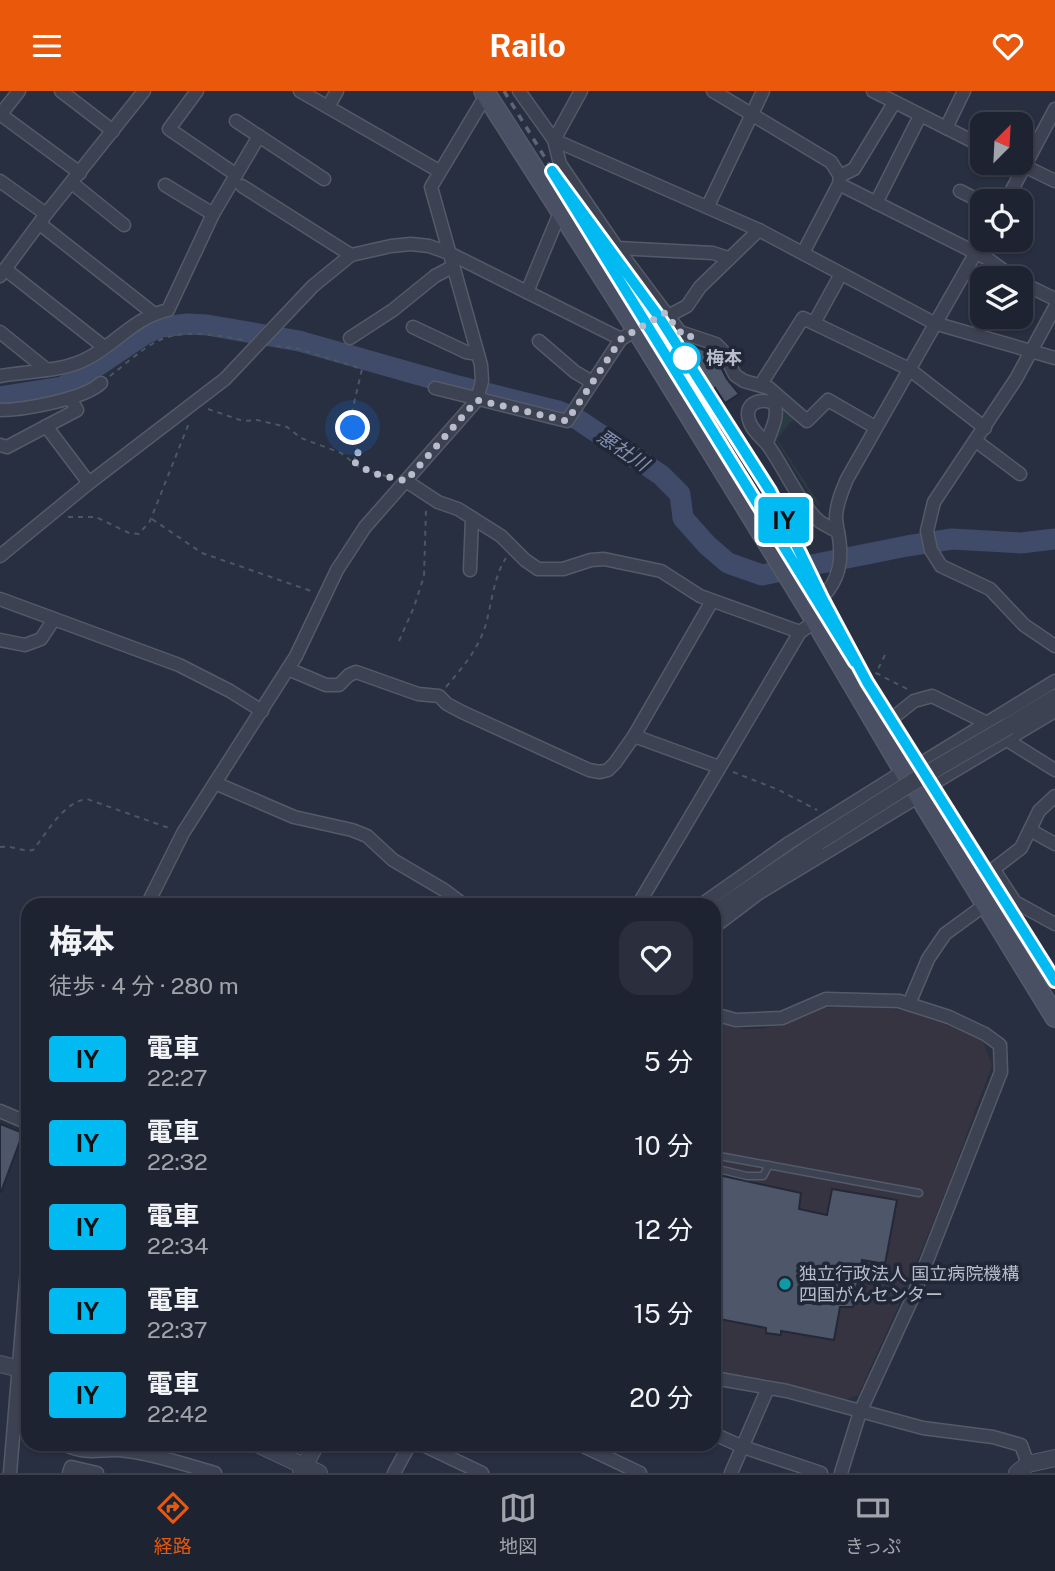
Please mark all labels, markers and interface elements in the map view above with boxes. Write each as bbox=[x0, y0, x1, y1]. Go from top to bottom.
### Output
icon: menu bbox=[28, 27, 66, 65]
text: Railo bbox=[489, 27, 566, 64]
icon: heart bbox=[989, 27, 1027, 65]
north arrow bbox=[970, 112, 1032, 175]
map controls bbox=[970, 112, 1033, 329]
button: locate bbox=[970, 189, 1033, 252]
button: layers bbox=[970, 266, 1033, 329]
marker: 梅本 bbox=[670, 343, 700, 373]
place label: 梅本 bbox=[706, 347, 742, 368]
your location bbox=[335, 410, 370, 445]
water label: 悪社川 bbox=[593, 425, 654, 476]
line badge: IY bbox=[752, 497, 816, 543]
text: IY bbox=[772, 506, 796, 534]
button: heart bbox=[619, 921, 693, 995]
text: 梅本 bbox=[49, 922, 115, 960]
text: 徒歩 · 4 分 · 280 m bbox=[49, 972, 239, 999]
text: 電車 bbox=[147, 1032, 199, 1063]
text: IY bbox=[76, 1045, 99, 1073]
text: 5 分 bbox=[644, 1046, 693, 1077]
text: 22:27 bbox=[147, 1064, 208, 1091]
text: 電車 bbox=[147, 1116, 199, 1147]
text: IY bbox=[76, 1129, 99, 1157]
text: 10 分 bbox=[634, 1130, 693, 1161]
text: 22:32 bbox=[147, 1148, 208, 1175]
text: 電車 bbox=[147, 1200, 199, 1231]
text: IY bbox=[76, 1213, 99, 1241]
text: 12 分 bbox=[635, 1214, 693, 1245]
text: 22:34 bbox=[147, 1232, 209, 1259]
place label: 独立行政法人 国立病院機構 四国がんセンター bbox=[799, 1263, 1019, 1305]
marker: 独立行政法人 国立病院機構 四国がんセンター bbox=[777, 1276, 793, 1292]
text: 電車 bbox=[147, 1284, 199, 1315]
text: IY bbox=[76, 1297, 99, 1325]
text: 15 分 bbox=[633, 1298, 693, 1329]
text: 22:37 bbox=[147, 1316, 207, 1343]
text: 電車 bbox=[147, 1368, 199, 1399]
text: IY bbox=[76, 1381, 99, 1409]
text: 20 分 bbox=[629, 1382, 693, 1413]
text: 22:42 bbox=[147, 1400, 208, 1427]
tab: 経路 bbox=[154, 1489, 192, 1558]
tab: 地図 bbox=[499, 1489, 537, 1558]
tab: きっぷ bbox=[845, 1489, 901, 1558]

